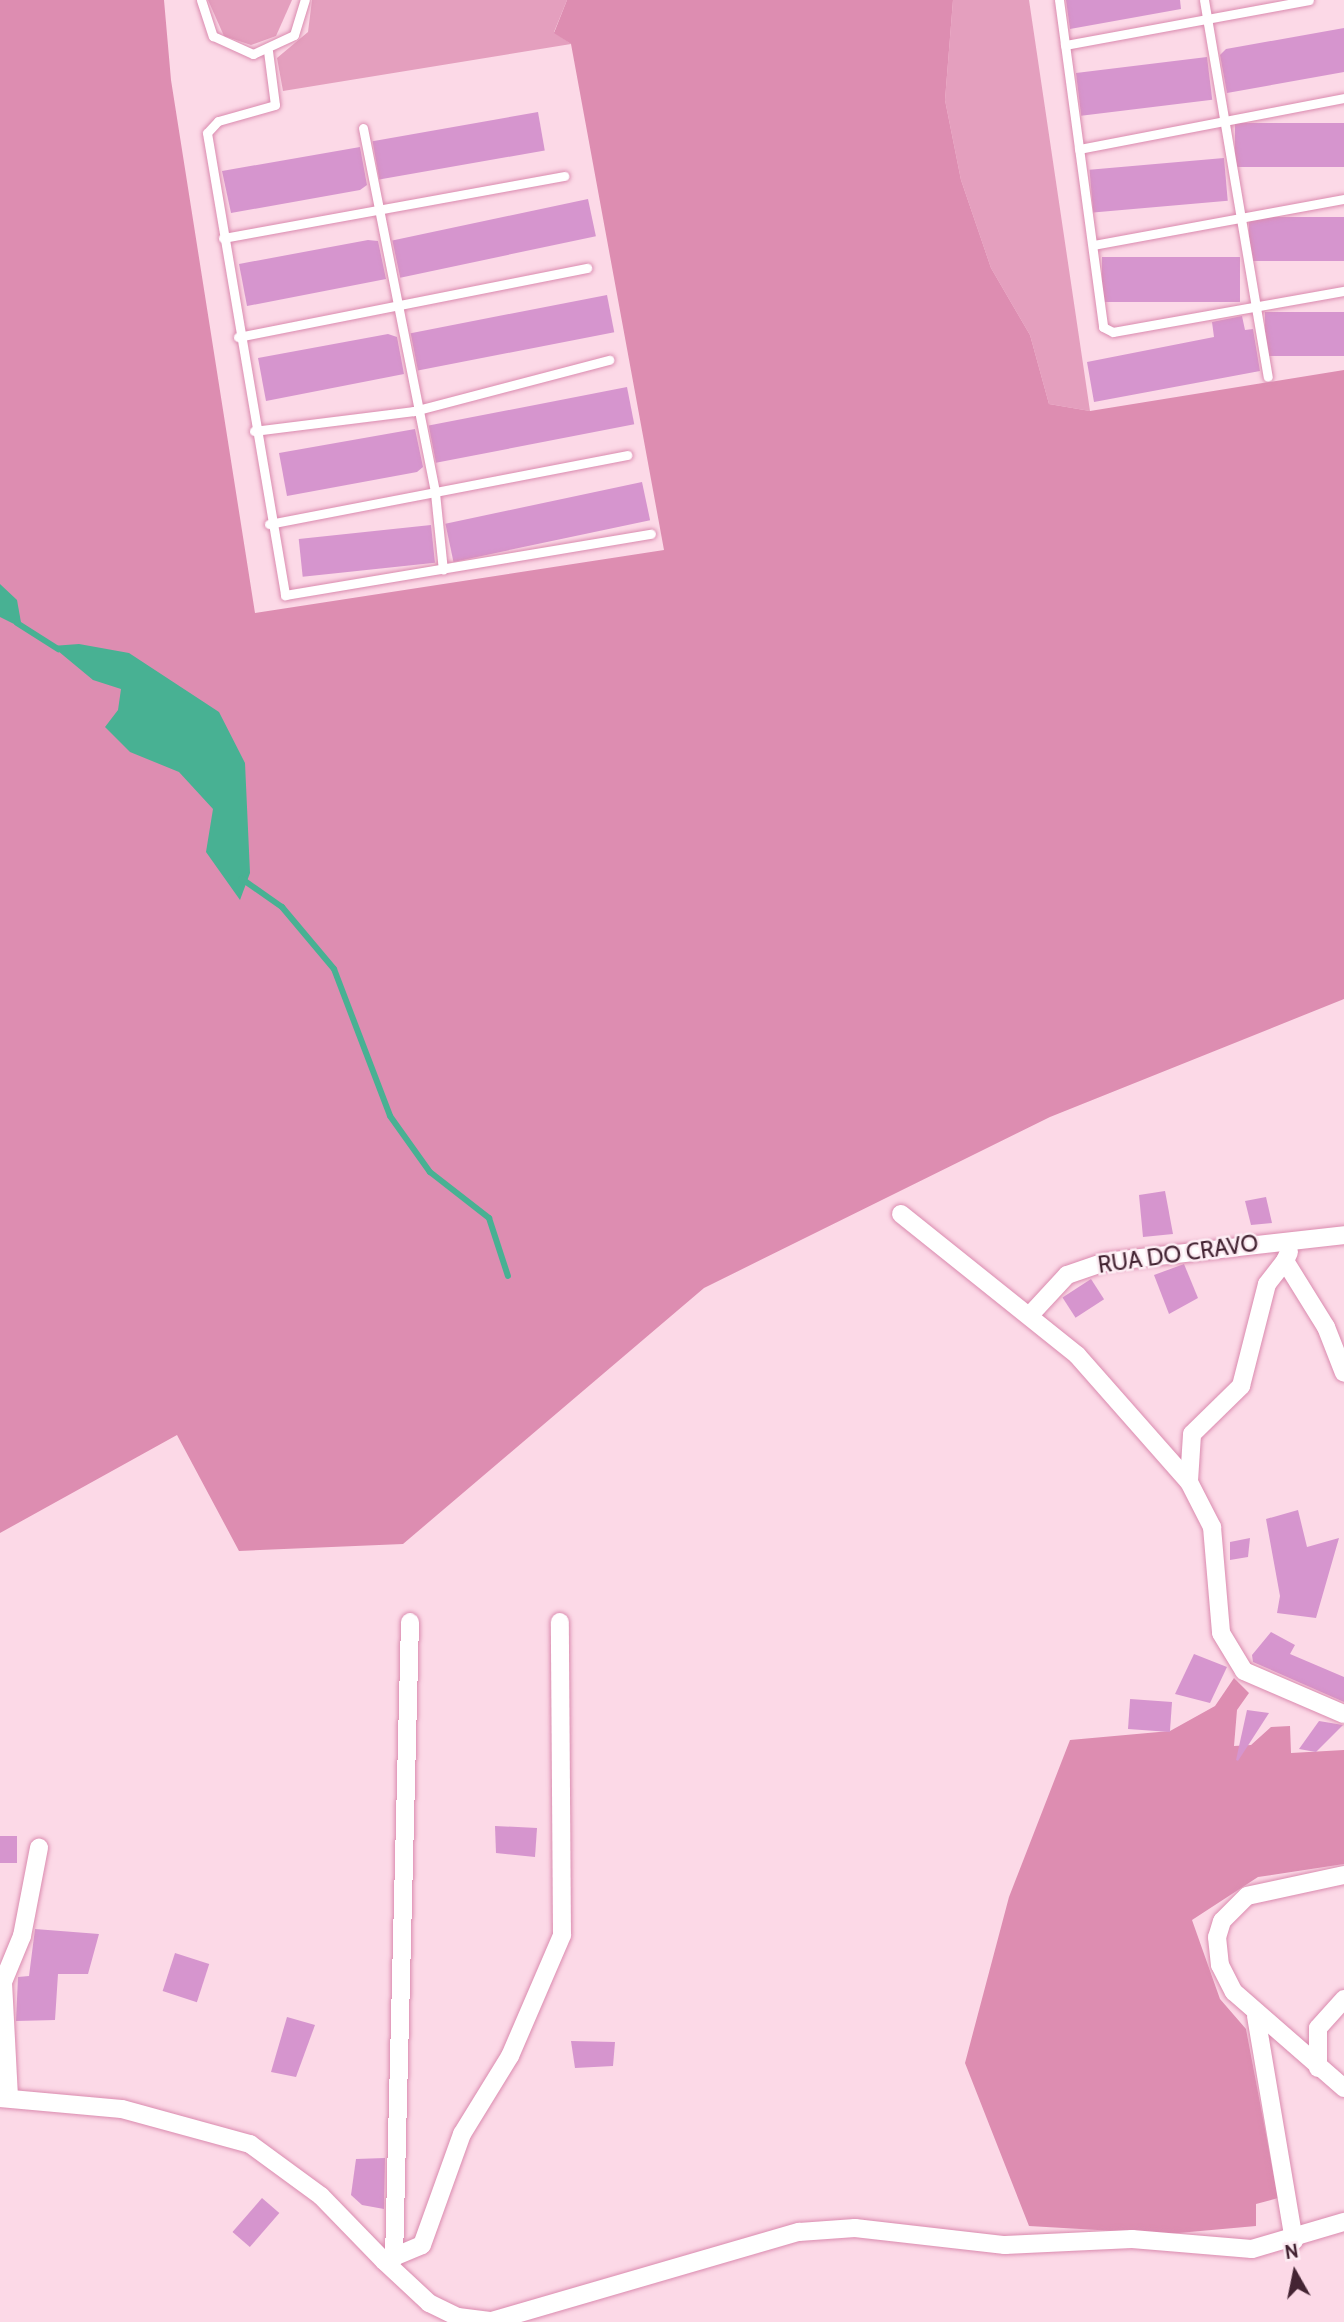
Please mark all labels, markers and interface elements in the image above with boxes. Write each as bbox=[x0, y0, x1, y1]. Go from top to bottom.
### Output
street label: RUA DO CRAVO bbox=[1096, 1229, 1260, 1279]
north arrow bbox=[1260, 2238, 1330, 2308]
text: N bbox=[1283, 2239, 1300, 2264]

